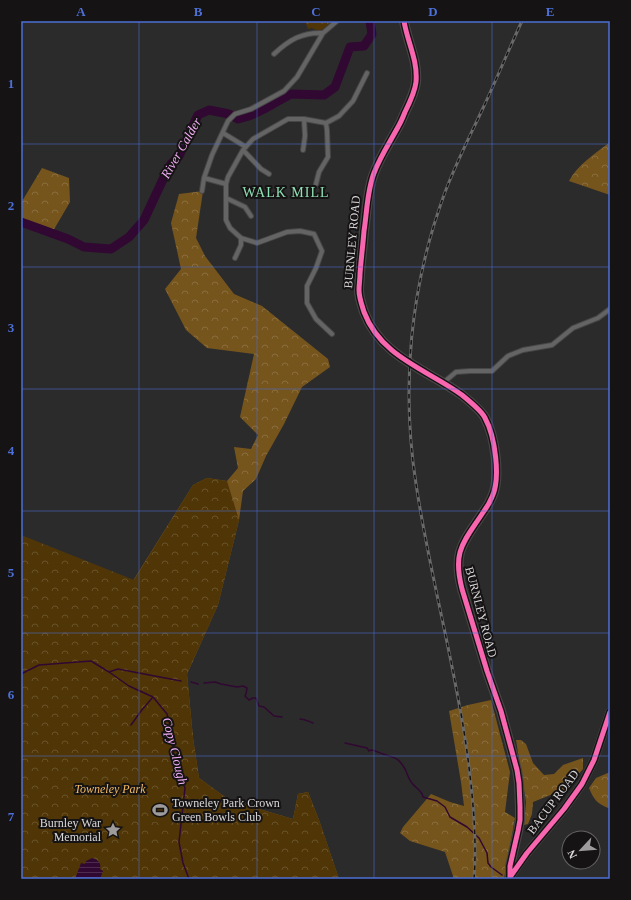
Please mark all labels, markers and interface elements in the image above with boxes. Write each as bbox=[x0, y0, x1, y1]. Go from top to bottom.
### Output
text: A bbox=[76, 4, 86, 19]
text: B bbox=[194, 4, 203, 19]
text: C bbox=[311, 4, 321, 19]
text: D bbox=[428, 4, 438, 19]
text: E bbox=[546, 4, 554, 19]
text: 1 bbox=[8, 76, 14, 91]
water label: River Calder bbox=[157, 114, 205, 182]
district label: WALK MILL bbox=[242, 185, 330, 200]
street label: BURNLEY ROAD bbox=[341, 195, 363, 289]
text: 2 bbox=[8, 198, 14, 213]
text: 3 bbox=[8, 320, 15, 335]
text: 4 bbox=[8, 443, 15, 458]
text: 5 bbox=[8, 565, 15, 580]
street label: BURNLEY ROAD bbox=[462, 565, 500, 659]
text: 6 bbox=[8, 687, 15, 702]
water label: Copy Clough bbox=[159, 716, 191, 786]
street label: BACUP ROAD bbox=[524, 767, 582, 837]
park label: Towneley Park bbox=[74, 782, 146, 796]
place label: Towneley Park Crown Green Bowls Club bbox=[172, 796, 280, 824]
sports icon: Towneley Park Crown Green Bowls Club bbox=[151, 801, 169, 819]
text: 7 bbox=[8, 809, 15, 824]
place label: Burnley War Memorial bbox=[40, 816, 102, 844]
place icon: Burnley War Memorial bbox=[104, 821, 122, 839]
north arrow bbox=[561, 830, 601, 870]
text: N bbox=[565, 848, 579, 861]

